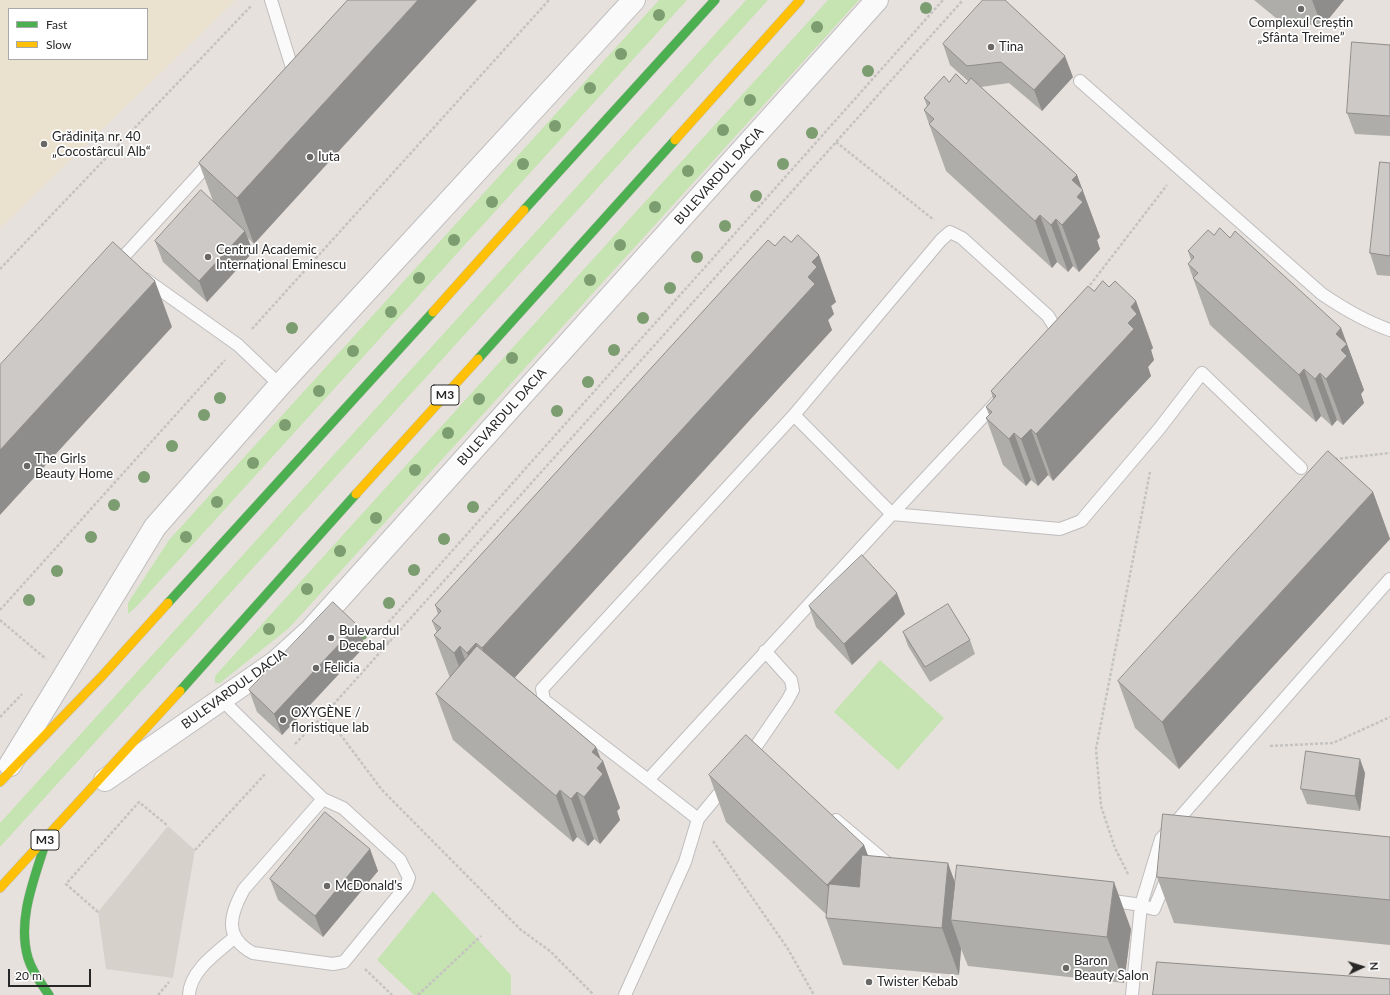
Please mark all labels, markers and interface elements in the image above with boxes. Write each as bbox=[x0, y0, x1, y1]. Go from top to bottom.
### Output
marker: Complexul Creștin „Sfânta Treime” bbox=[1296, 4, 1306, 14]
legend bbox=[8, 8, 148, 60]
place label: Complexul Creștin „Sfânta Treime” bbox=[1249, 15, 1353, 46]
text: Fast bbox=[46, 17, 67, 32]
text: Slow bbox=[46, 37, 71, 52]
place label: Tina bbox=[999, 39, 1023, 55]
marker: Tina bbox=[986, 42, 996, 52]
street label: BULEVARDUL DACIA bbox=[671, 124, 767, 228]
place label: Grădinița nr. 40 „Cocostârcul Alb“ bbox=[52, 129, 151, 160]
marker: Grădinița nr. 40 „Cocostârcul Alb“ bbox=[39, 139, 49, 149]
place label: Iuta bbox=[318, 149, 340, 165]
marker: Iuta bbox=[305, 152, 315, 162]
place label: Centrul Academic Internațional Eminescu bbox=[216, 242, 346, 273]
marker: Centrul Academic Internațional Eminescu bbox=[203, 252, 213, 262]
street label: BULEVARDUL DACIA bbox=[454, 365, 550, 469]
road number: M3 bbox=[431, 385, 459, 405]
place label: The Girls Beauty Home bbox=[35, 451, 113, 482]
marker: The Girls Beauty Home bbox=[22, 461, 32, 471]
place label: Bulevardul Decebal bbox=[339, 623, 399, 654]
marker: Bulevardul Decebal bbox=[326, 633, 336, 643]
street label: BULEVARDUL DACIA bbox=[178, 646, 290, 732]
place label: Felicia bbox=[324, 660, 360, 676]
marker: Felicia bbox=[311, 663, 321, 673]
place label: OXYGÈNE / floristique lab bbox=[291, 705, 369, 736]
marker: OXYGÈNE / floristique lab bbox=[278, 715, 288, 725]
road number: M3 bbox=[31, 830, 59, 850]
place label: McDonald's bbox=[335, 878, 402, 894]
marker: McDonald's bbox=[322, 881, 332, 891]
north arrow bbox=[1342, 947, 1382, 987]
place label: Baron Beauty Salon bbox=[1074, 953, 1149, 984]
scale bar bbox=[10, 961, 93, 987]
text: N bbox=[1368, 961, 1381, 971]
marker: Baron Beauty Salon bbox=[1061, 963, 1071, 973]
text: 20 m bbox=[15, 968, 42, 983]
place label: Twister Kebab bbox=[877, 974, 958, 990]
marker: Twister Kebab bbox=[864, 977, 874, 987]

